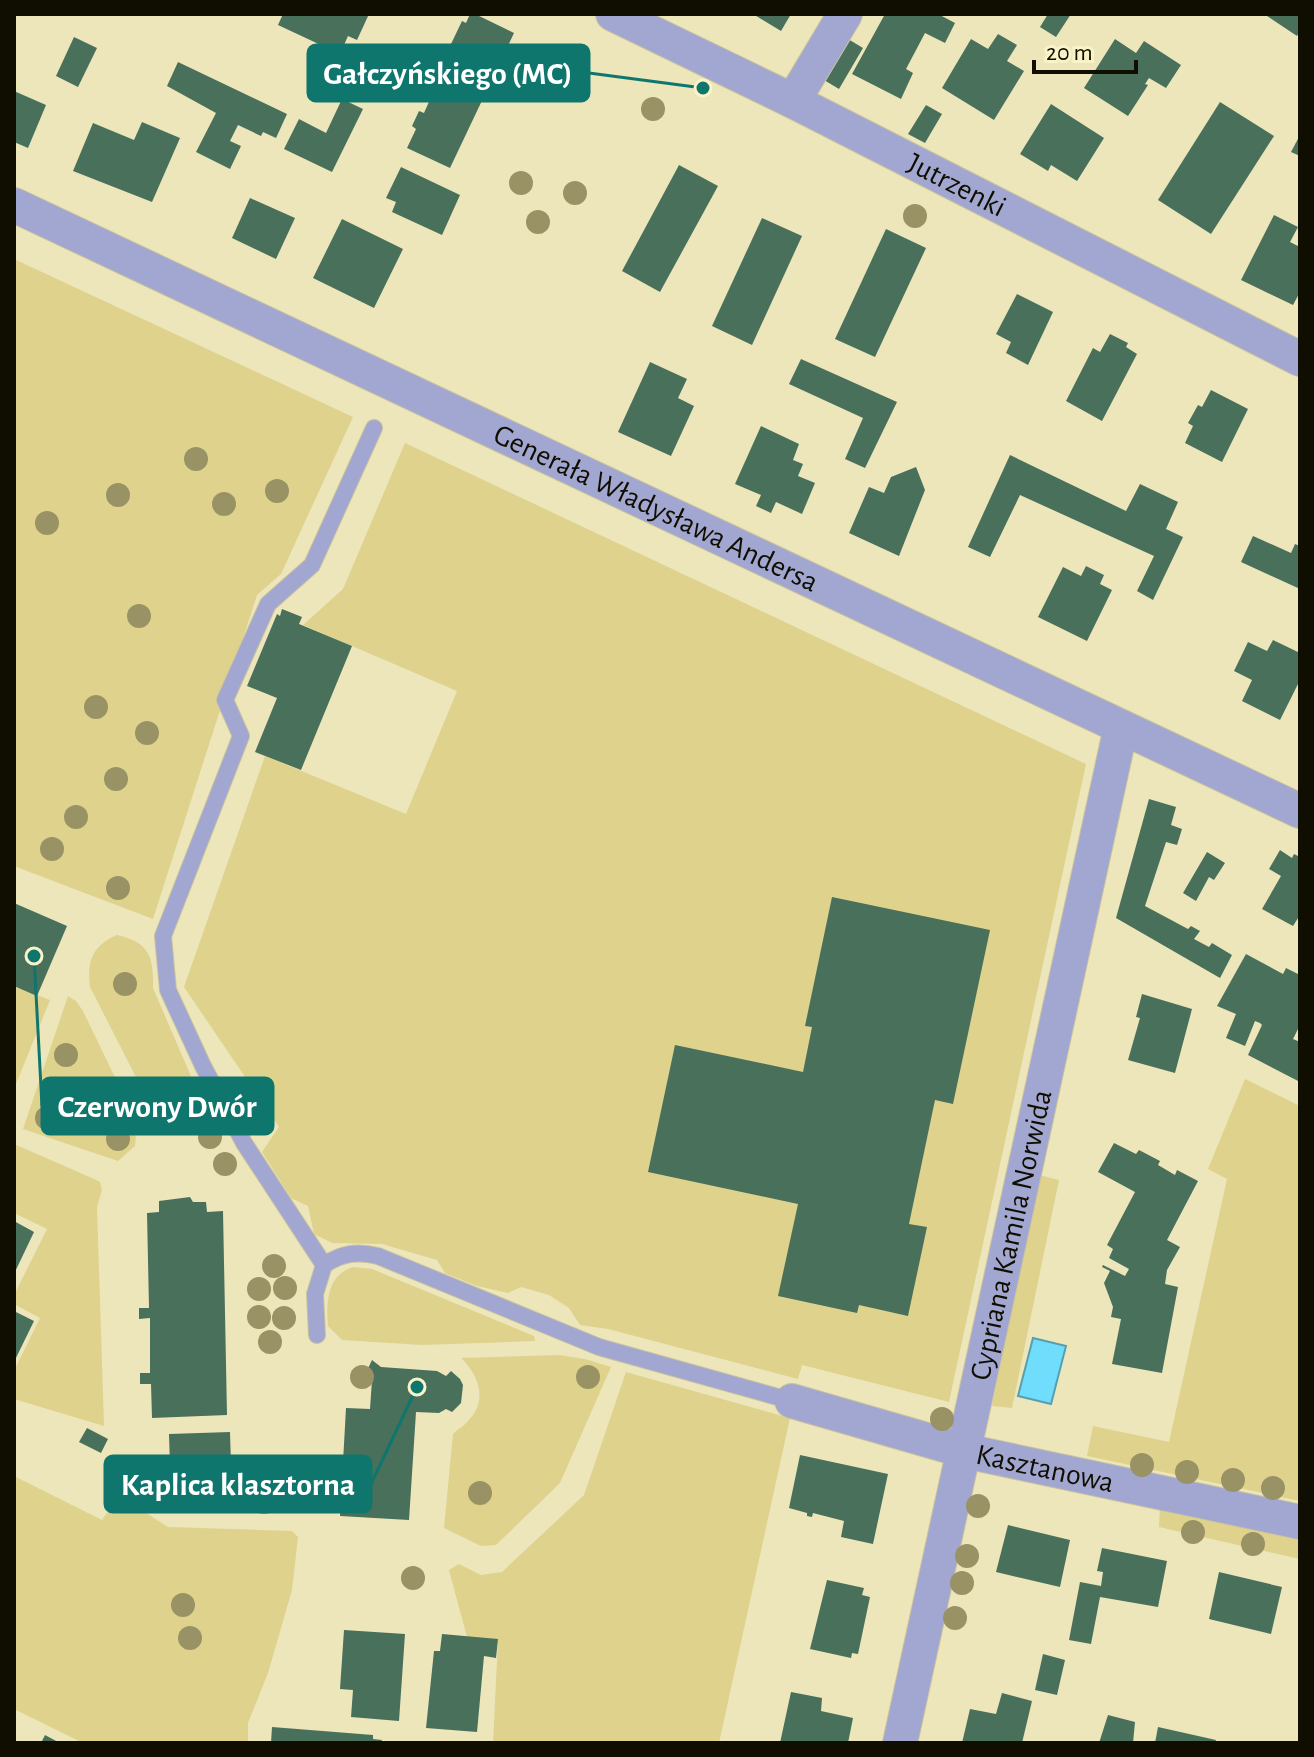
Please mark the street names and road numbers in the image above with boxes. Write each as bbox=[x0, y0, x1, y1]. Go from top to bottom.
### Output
street label: Jutrzenki bbox=[903, 148, 1011, 223]
street label: Generała Władysława Andersa bbox=[489, 419, 823, 598]
street label: Cypriana Kamila Norwida bbox=[965, 1087, 1058, 1383]
street label: Kasztanowa bbox=[973, 1440, 1117, 1498]

